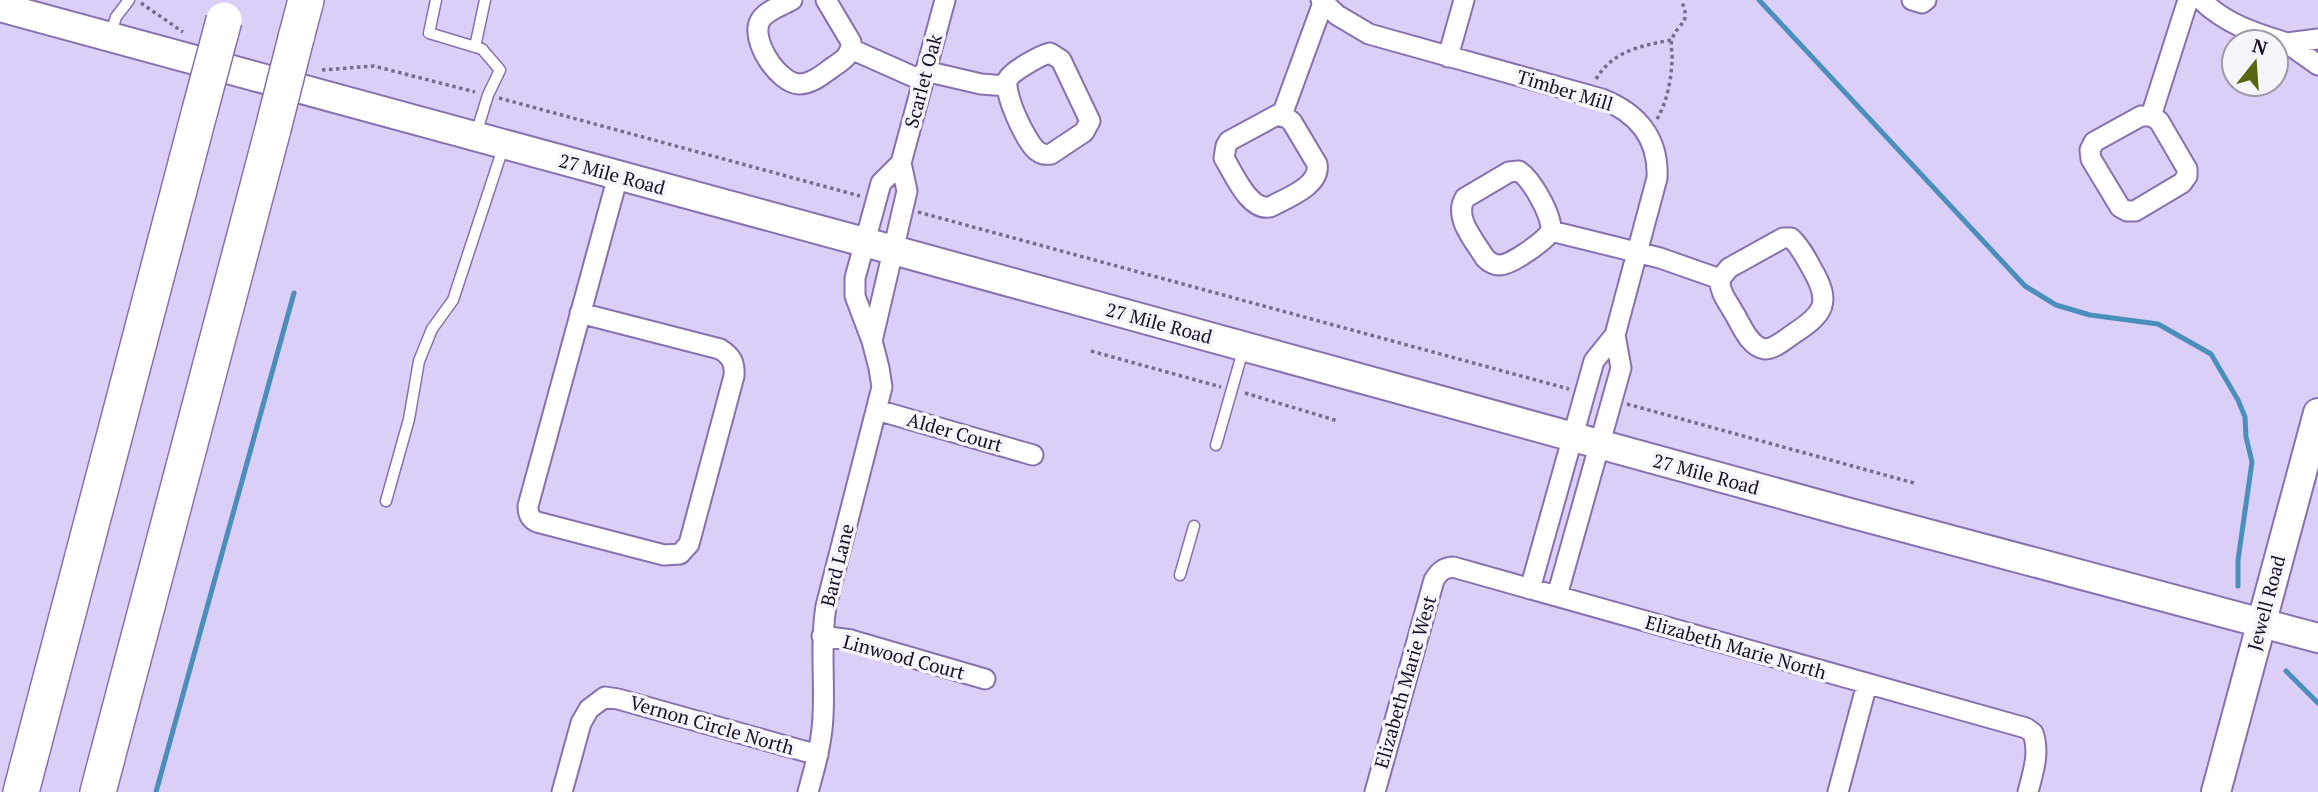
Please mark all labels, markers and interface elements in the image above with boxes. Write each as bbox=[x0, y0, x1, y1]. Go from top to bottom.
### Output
north arrow bbox=[2220, 28, 2290, 98]
street label: Scarlet Oak bbox=[898, 31, 947, 131]
text: N bbox=[2250, 32, 2271, 60]
street label: Timber Mill bbox=[1514, 63, 1616, 116]
street label: 27 Mile Road bbox=[556, 147, 669, 200]
street label: 27 Mile Road bbox=[1103, 296, 1216, 349]
street label: Alder Court bbox=[904, 406, 1006, 457]
street label: 27 Mile Road bbox=[1650, 447, 1763, 500]
street label: Bard Lane bbox=[814, 521, 859, 609]
street label: Jewell Road bbox=[2241, 552, 2290, 653]
street label: Elizabeth Marie West bbox=[1368, 593, 1441, 771]
street label: Elizabeth Marie North bbox=[1643, 609, 1830, 684]
street label: Linwood Court bbox=[841, 628, 968, 685]
street label: Vernon Circle North bbox=[627, 689, 797, 760]

